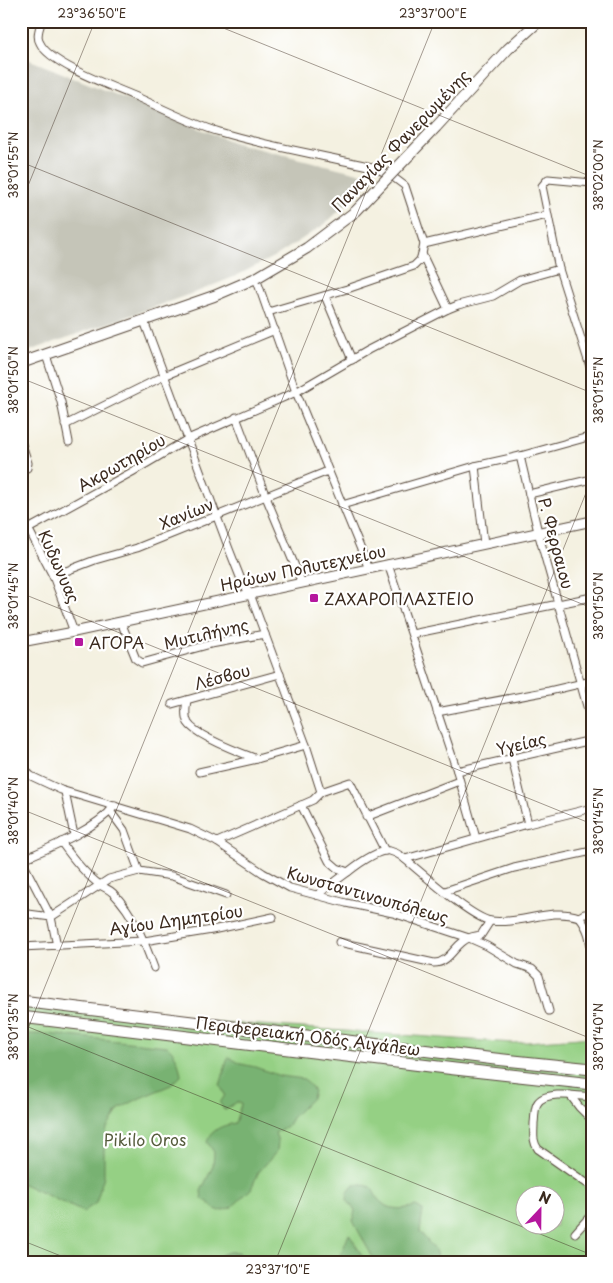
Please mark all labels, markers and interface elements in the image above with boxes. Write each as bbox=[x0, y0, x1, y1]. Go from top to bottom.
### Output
text: 23°36'50"E bbox=[58, 4, 126, 22]
text: 23°37'00"E bbox=[399, 4, 467, 22]
street label: Παναγίας Φανερωμένης bbox=[325, 63, 475, 217]
text: 38°01'55"N bbox=[4, 132, 22, 198]
text: 38°02'00"N bbox=[589, 139, 607, 211]
text: 38°01'50"N bbox=[4, 346, 22, 414]
text: 38°01'55"N bbox=[589, 357, 607, 423]
street label: Ακρωτηρίου bbox=[72, 427, 170, 497]
street label: Χανίων bbox=[155, 491, 217, 535]
street label: Ρ. Φερραιου bbox=[533, 495, 581, 591]
street label: Κυδωνυας bbox=[33, 525, 87, 607]
street label: Ηρώων Πολυτεχνείου bbox=[218, 538, 388, 596]
text: 38°01'45"N bbox=[4, 563, 22, 629]
text: 38°01'50"N bbox=[589, 572, 607, 640]
place label: ΖΑΧΑΡΟΠΛΑΣΤΕΙΟ bbox=[324, 586, 474, 610]
marker: ΖΑΧΑΡΟΠΛΑΣΤΕΙΟ bbox=[308, 592, 320, 604]
street label: Μυτιλήνης bbox=[161, 612, 251, 654]
place label: ΑΓΟΡΑ bbox=[89, 630, 144, 654]
marker: ΑΓΟΡΑ bbox=[73, 636, 85, 648]
street label: Λέσβου bbox=[191, 657, 253, 695]
street label: Υγείας bbox=[494, 726, 548, 760]
text: 38°01'40"N bbox=[4, 777, 22, 845]
text: 38°01'45"N bbox=[589, 788, 607, 854]
street label: Κωνσταντινουπόλεως bbox=[284, 859, 452, 929]
street label: Αγίου Δημητρίου bbox=[108, 898, 244, 940]
text: 38°01'35"N bbox=[4, 993, 22, 1061]
text: 38°01'40"N bbox=[589, 1003, 607, 1071]
street label: Περιφερειακή Οδός Αιγάλεω bbox=[194, 1009, 422, 1061]
park label: Pikilo Oros bbox=[104, 1127, 186, 1151]
north arrow bbox=[516, 1186, 566, 1236]
text: N bbox=[536, 1186, 554, 1209]
text: 23°37'10"E bbox=[246, 1260, 310, 1278]

